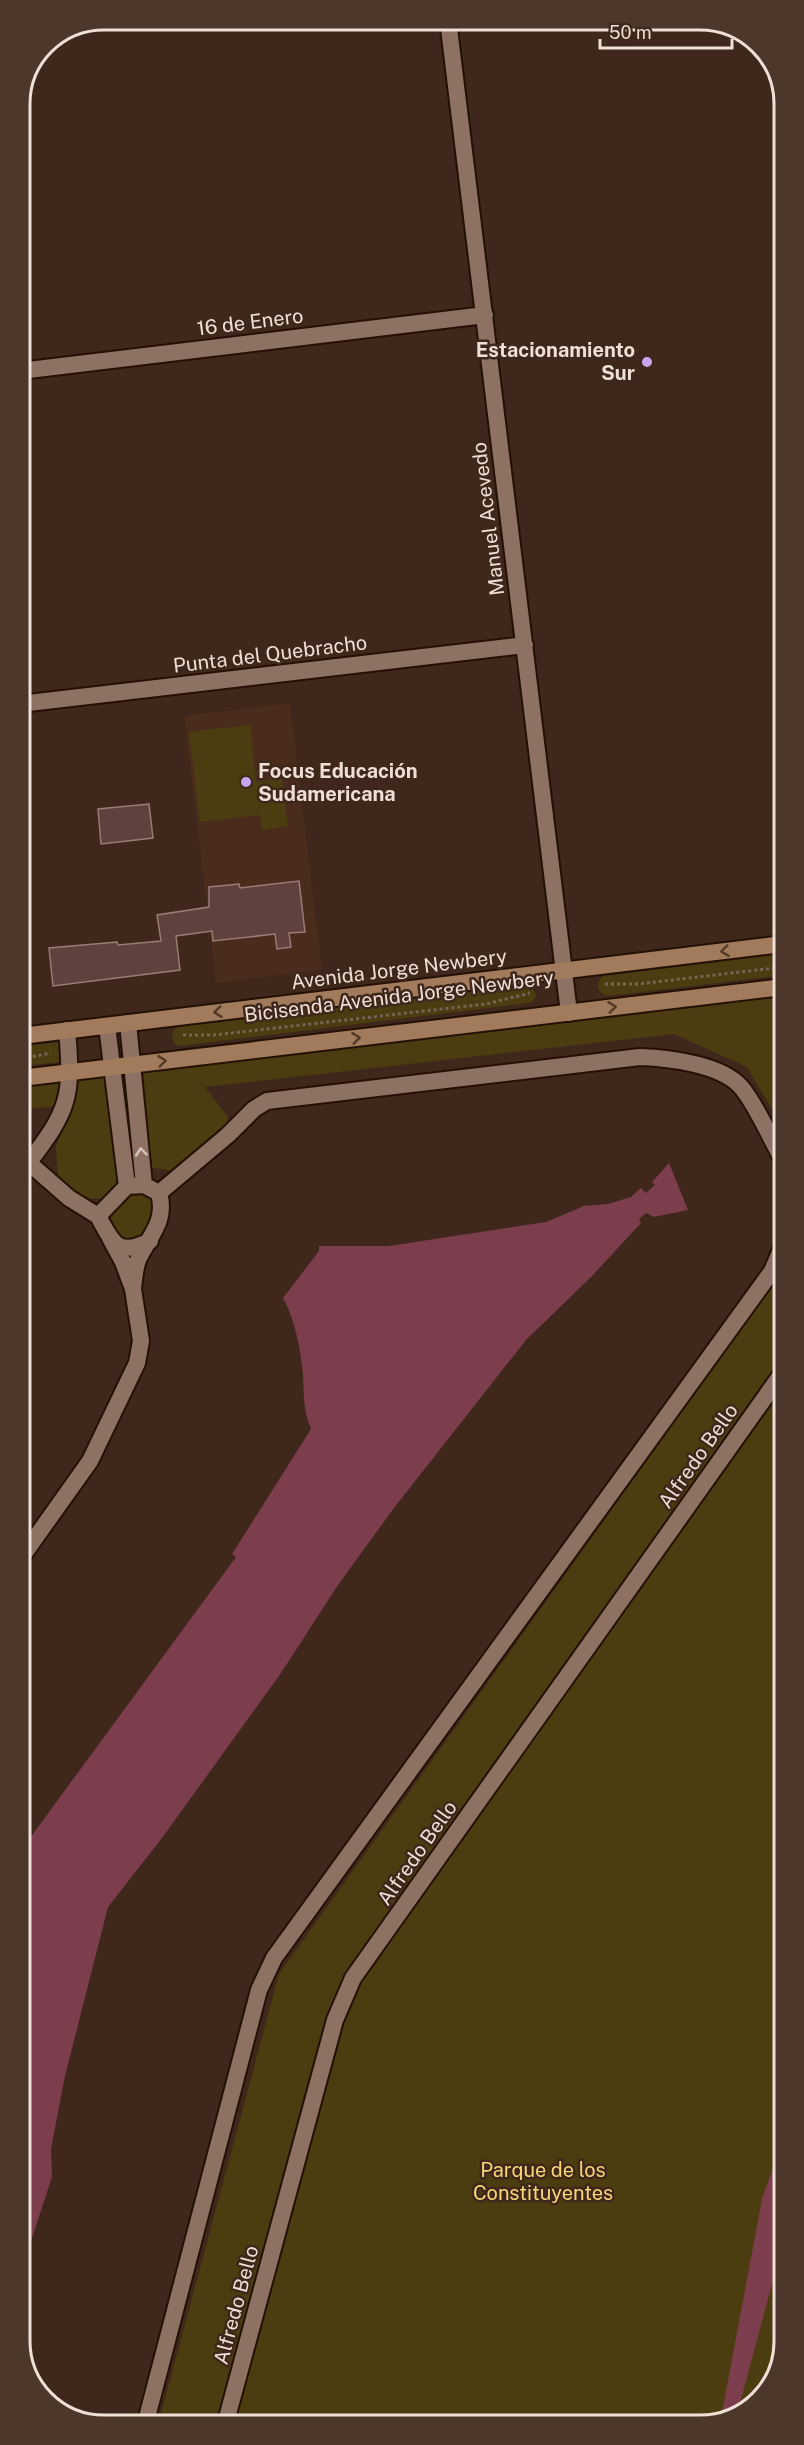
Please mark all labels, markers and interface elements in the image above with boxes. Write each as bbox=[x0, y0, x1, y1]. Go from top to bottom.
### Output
scale bar bbox=[600, 12, 732, 50]
text: 50 m bbox=[609, 22, 652, 43]
street label: 16 de Enero bbox=[195, 304, 305, 340]
place label: Estacionamiento Sur bbox=[476, 338, 635, 385]
marker: Estacionamiento Sur bbox=[640, 355, 654, 369]
street label: Manuel Acevedo bbox=[467, 441, 509, 597]
street label: Punta del Quebracho bbox=[172, 630, 368, 678]
place label: Focus Educación Sudamericana bbox=[258, 759, 418, 806]
marker: Focus Educación Sudamericana bbox=[239, 775, 253, 789]
street label: Avenida Jorge Newbery bbox=[290, 944, 508, 994]
one-way arrow bbox=[720, 944, 729, 956]
street label: Bicisenda Avenida Jorge Newbery bbox=[243, 965, 556, 1027]
one-way arrow bbox=[608, 1002, 617, 1014]
one-way arrow bbox=[214, 1005, 223, 1018]
one-way arrow bbox=[351, 1032, 361, 1045]
one-way arrow bbox=[158, 1055, 167, 1068]
one-way arrow bbox=[135, 1148, 148, 1157]
street label: Alfredo Bello bbox=[653, 1399, 743, 1513]
street label: Alfredo Bello bbox=[372, 1796, 462, 1910]
park label: Parque de los Constituyentes bbox=[473, 2158, 613, 2205]
street label: Alfredo Bello bbox=[209, 2243, 263, 2367]

